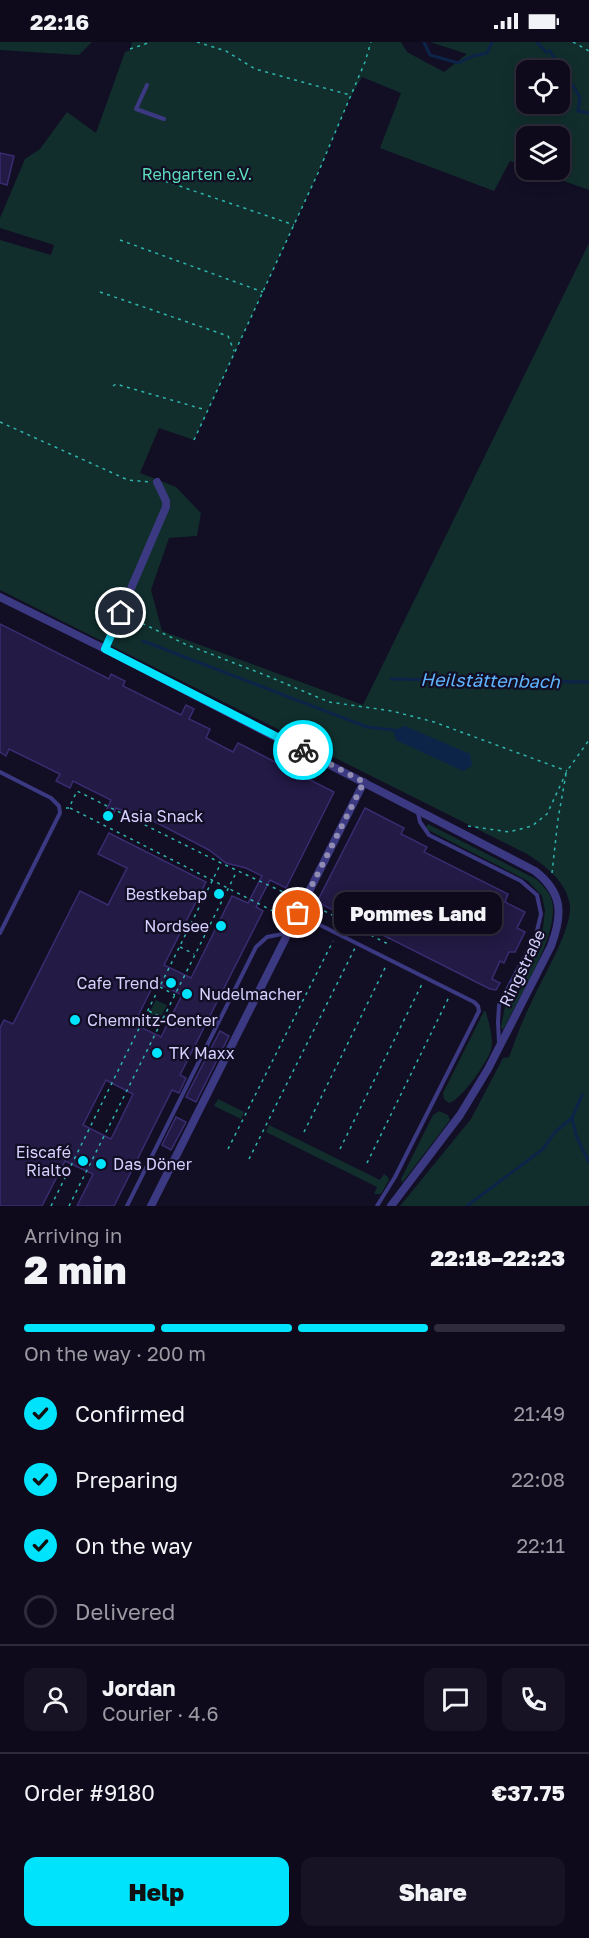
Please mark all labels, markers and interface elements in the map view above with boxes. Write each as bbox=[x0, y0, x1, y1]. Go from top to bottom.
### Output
text: 22:16 bbox=[30, 8, 89, 35]
map controls bbox=[516, 60, 570, 180]
button: locate bbox=[516, 60, 570, 114]
button: layers bbox=[516, 126, 570, 180]
park label: Rehgarten e.V. bbox=[142, 164, 252, 184]
pin bbox=[95, 587, 146, 638]
icon: home bbox=[104, 596, 137, 629]
water label: Heilstättenbach bbox=[420, 668, 561, 692]
courier bbox=[273, 720, 333, 780]
icon: bike bbox=[287, 734, 320, 767]
place label: Asia Snack bbox=[120, 806, 203, 826]
marker: Asia Snack bbox=[101, 809, 115, 823]
place label: Bestkebap bbox=[125, 884, 207, 904]
marker: Bestkebap bbox=[212, 887, 226, 901]
pin bbox=[272, 887, 323, 938]
callout: Pommes Land bbox=[334, 892, 502, 934]
icon: bag bbox=[281, 896, 314, 929]
text: Pommes Land bbox=[350, 901, 486, 925]
place label: Nordsee bbox=[144, 916, 209, 936]
marker: Nordsee bbox=[214, 919, 228, 933]
street label: Ringstraße bbox=[495, 926, 549, 1010]
place label: Cafe Trend bbox=[77, 973, 159, 993]
marker: Cafe Trend bbox=[164, 976, 178, 990]
place label: Nudelmacher bbox=[199, 984, 302, 1004]
marker: Nudelmacher bbox=[180, 987, 194, 1001]
place label: Chemnitz-Center bbox=[87, 1010, 218, 1030]
marker: Chemnitz-Center bbox=[68, 1013, 82, 1027]
place label: TK Maxx bbox=[169, 1043, 235, 1063]
marker: TK Maxx bbox=[150, 1046, 164, 1060]
place label: Eiscafé Rialto bbox=[16, 1142, 71, 1180]
marker: Eiscafé Rialto bbox=[76, 1154, 90, 1168]
place label: Das Döner bbox=[113, 1154, 192, 1174]
marker: Das Döner bbox=[94, 1157, 108, 1171]
text: Arriving in bbox=[24, 1223, 122, 1247]
text: 22:18–22:23 bbox=[431, 1244, 565, 1271]
text: 2 min bbox=[24, 1246, 127, 1293]
text: On the way · 200 m bbox=[24, 1341, 206, 1365]
icon: check bbox=[24, 1397, 57, 1430]
text: Confirmed bbox=[75, 1400, 185, 1427]
text: 21:49 bbox=[513, 1401, 565, 1425]
icon: check bbox=[24, 1463, 57, 1496]
text: Preparing bbox=[75, 1466, 178, 1493]
text: 22:08 bbox=[511, 1467, 565, 1491]
icon: check bbox=[24, 1529, 57, 1562]
text: On the way bbox=[75, 1532, 193, 1559]
text: 22:11 bbox=[516, 1533, 565, 1557]
text: Delivered bbox=[75, 1598, 175, 1625]
button: person bbox=[24, 1668, 87, 1731]
button: chat bbox=[424, 1668, 487, 1731]
button: phone bbox=[502, 1668, 565, 1731]
text: Jordan bbox=[102, 1674, 176, 1701]
text: Courier · 4.6 bbox=[102, 1701, 219, 1725]
text: Order #9180 bbox=[24, 1779, 155, 1806]
text: €37.75 bbox=[492, 1779, 565, 1806]
button: Help bbox=[24, 1857, 289, 1926]
button: Share bbox=[301, 1857, 565, 1926]

